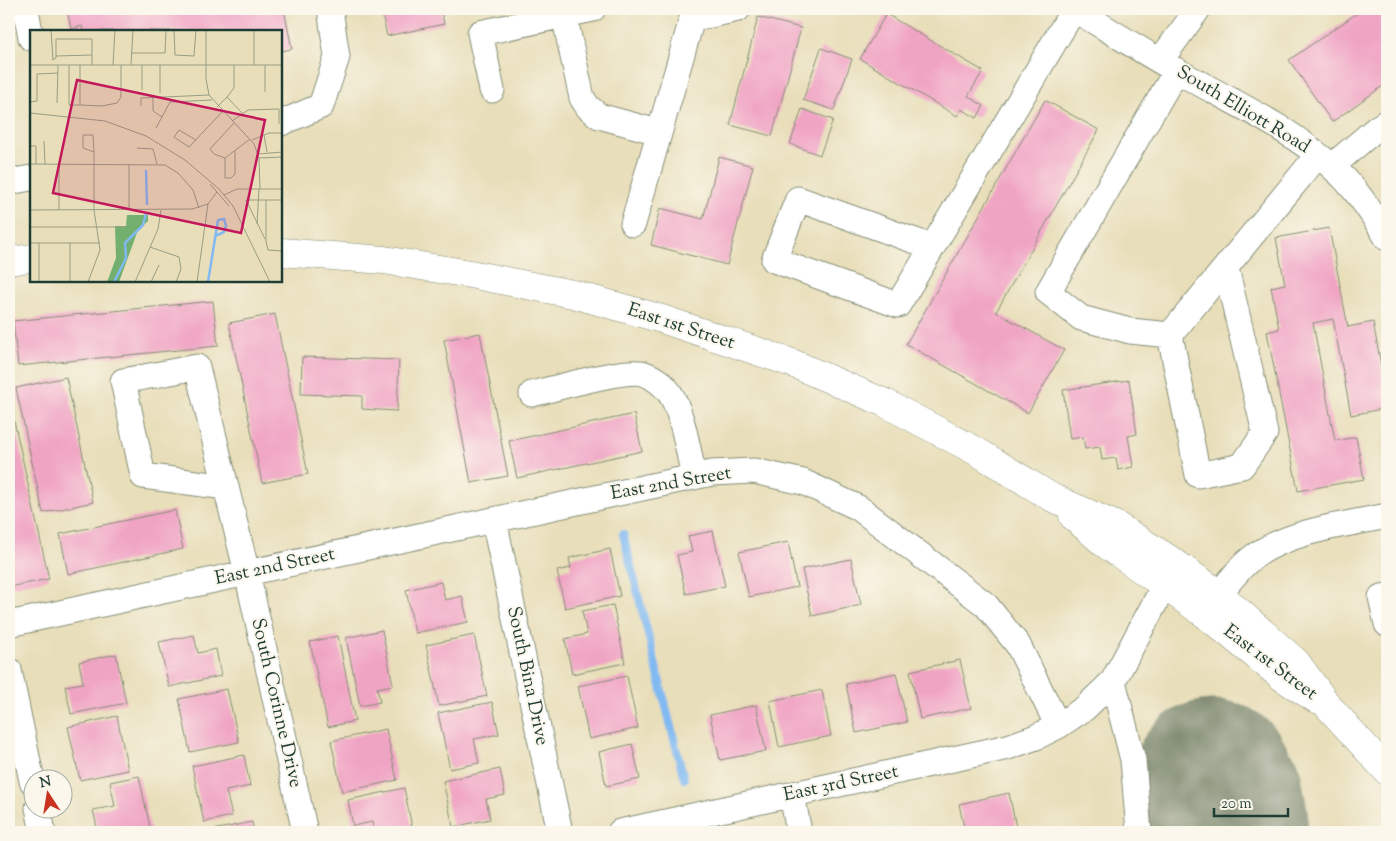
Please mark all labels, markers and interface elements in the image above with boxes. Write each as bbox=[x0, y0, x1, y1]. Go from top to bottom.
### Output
inset map bbox=[30, 30, 282, 282]
street label: South Elliott Road bbox=[1171, 59, 1315, 161]
street label: East 1st Street bbox=[624, 297, 739, 357]
street label: East 2nd Street bbox=[609, 460, 734, 508]
street label: East 2nd Street bbox=[213, 541, 338, 593]
street label: South Bina Drive bbox=[499, 604, 555, 748]
street label: South Corinne Drive bbox=[243, 616, 309, 790]
street label: East 1st Street bbox=[1217, 619, 1323, 708]
street label: East 3rd Street bbox=[781, 759, 901, 809]
north arrow bbox=[22, 768, 72, 818]
text: N bbox=[38, 772, 53, 794]
scale bar bbox=[1214, 786, 1287, 818]
text: 20 m bbox=[1221, 794, 1252, 815]

